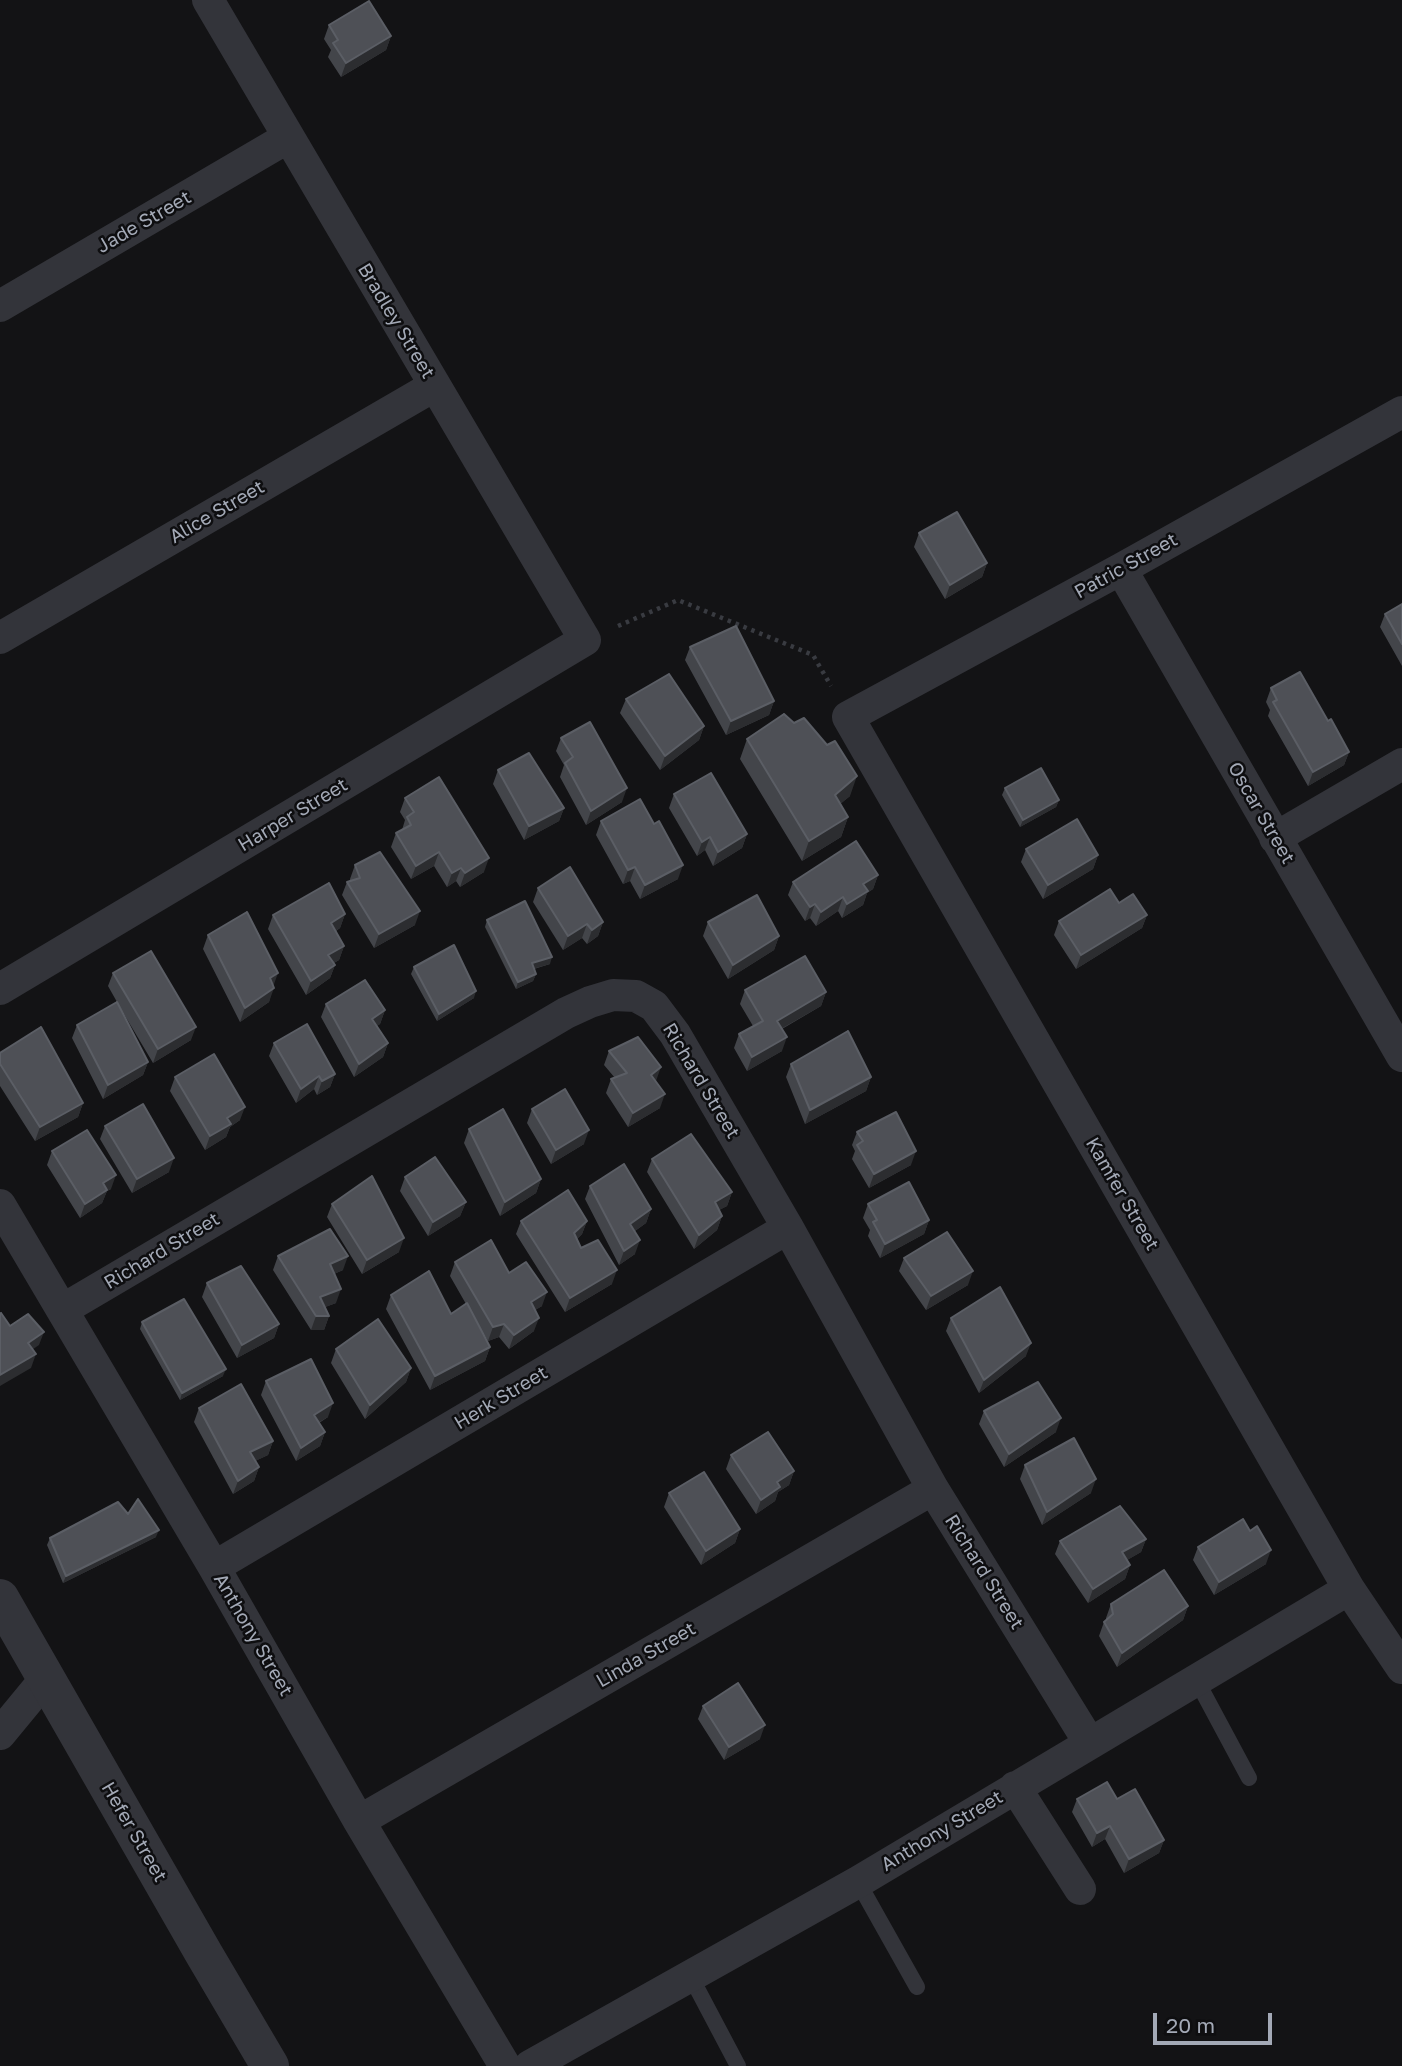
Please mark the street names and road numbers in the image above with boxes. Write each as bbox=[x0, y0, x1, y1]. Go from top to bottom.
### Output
street label: Jade Street bbox=[93, 186, 195, 258]
street label: Bradley Street bbox=[353, 259, 439, 383]
street label: Alice Street bbox=[165, 476, 269, 548]
street label: Patric Street bbox=[1071, 528, 1181, 604]
street label: Oscar Street bbox=[1223, 758, 1299, 868]
street label: Harper Street bbox=[234, 773, 352, 857]
street label: Richard Street bbox=[658, 1019, 744, 1143]
street label: Kamfer Street bbox=[1080, 1133, 1164, 1255]
street label: Richard Street bbox=[100, 1208, 224, 1294]
street label: Herk Street bbox=[450, 1361, 552, 1435]
street label: Richard Street bbox=[940, 1511, 1028, 1633]
street label: Anthony Street bbox=[209, 1570, 297, 1700]
street label: Linda Street bbox=[592, 1617, 700, 1693]
street label: Hefer Street bbox=[96, 1778, 172, 1886]
street label: Anthony Street bbox=[877, 1786, 1007, 1876]

